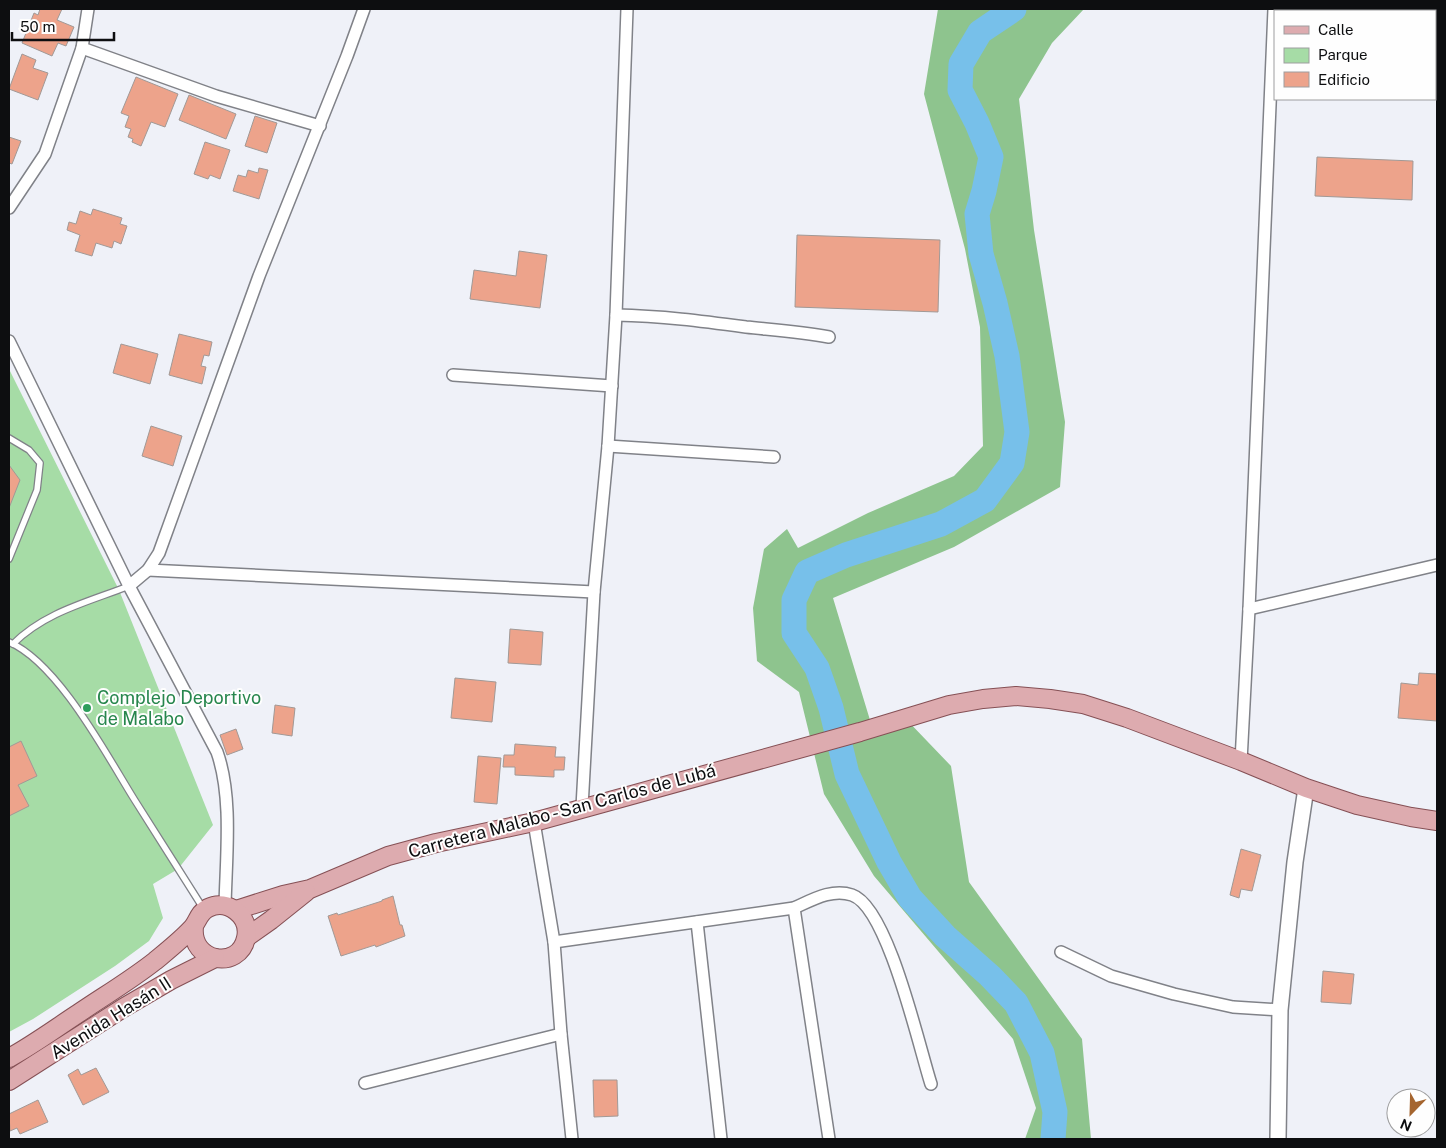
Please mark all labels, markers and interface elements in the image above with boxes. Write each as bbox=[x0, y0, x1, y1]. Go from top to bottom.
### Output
scale bar bbox=[12, 10, 115, 42]
legend bbox=[1274, 10, 1436, 100]
text: 50 m bbox=[20, 18, 55, 35]
text: Calle bbox=[1318, 21, 1354, 38]
text: Parque bbox=[1318, 46, 1368, 63]
text: Edificio bbox=[1318, 71, 1370, 88]
place label: Complejo Deportivo de Malabo bbox=[97, 687, 261, 729]
marker: Complejo Deportivo de Malabo bbox=[81, 702, 93, 714]
street label: Carretera Malabo - San Carlos de Lubá bbox=[406, 759, 718, 862]
street label: Avenida Hasán II bbox=[47, 972, 175, 1063]
north arrow bbox=[1386, 1088, 1436, 1138]
text: N bbox=[1398, 1115, 1414, 1134]

